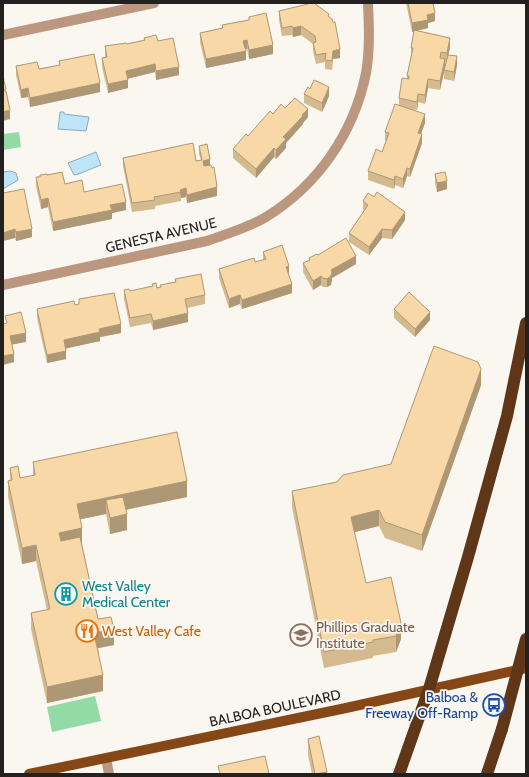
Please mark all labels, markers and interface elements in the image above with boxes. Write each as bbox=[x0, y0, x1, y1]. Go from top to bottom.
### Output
street label: GENESTA AVENUE bbox=[104, 213, 219, 257]
place label: West Valley Medical Center bbox=[82, 577, 171, 611]
building icon: West Valley Medical Center bbox=[53, 581, 79, 607]
restaurant icon: West Valley Cafe bbox=[74, 618, 100, 644]
place label: Phillips Graduate Institute bbox=[316, 618, 415, 652]
place label: West Valley Cafe bbox=[102, 622, 201, 640]
school or university icon: Phillips Graduate Institute bbox=[288, 622, 314, 648]
street label: BALBOA BOULEVARD bbox=[208, 685, 342, 731]
place label: Balboa & Freeway Off-Ramp bbox=[365, 688, 478, 722]
bus stop icon: Balboa & Freeway Off-Ramp bbox=[481, 692, 507, 718]

